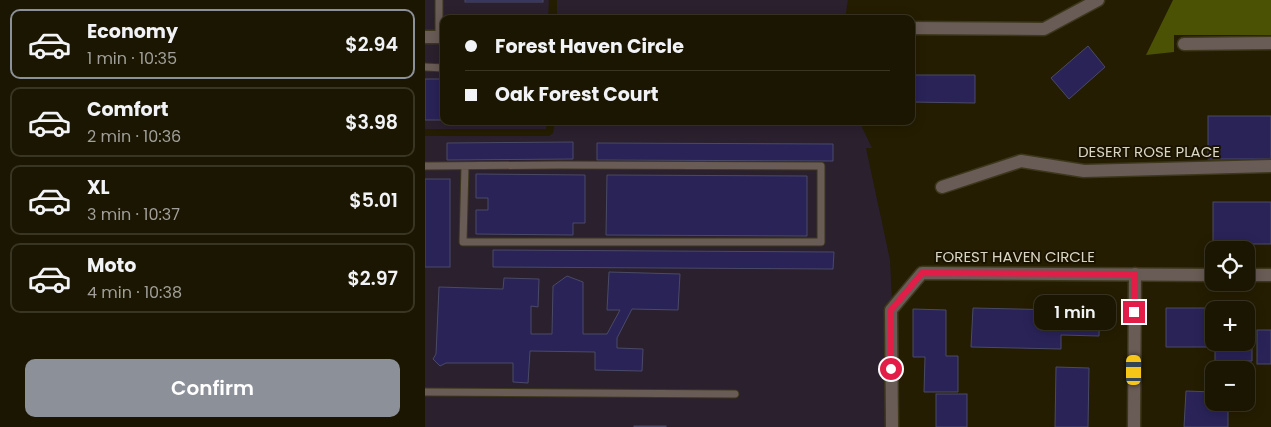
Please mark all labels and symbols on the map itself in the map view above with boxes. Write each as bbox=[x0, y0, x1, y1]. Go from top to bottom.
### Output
street label: DESERT ROSE PLACE bbox=[1078, 141, 1220, 162]
street label: FOREST HAVEN CIRCLE bbox=[935, 246, 1095, 267]
callout: 1 min bbox=[1034, 294, 1117, 330]
route end bbox=[1123, 301, 1145, 323]
car bbox=[1126, 355, 1141, 385]
route start bbox=[880, 358, 902, 380]

